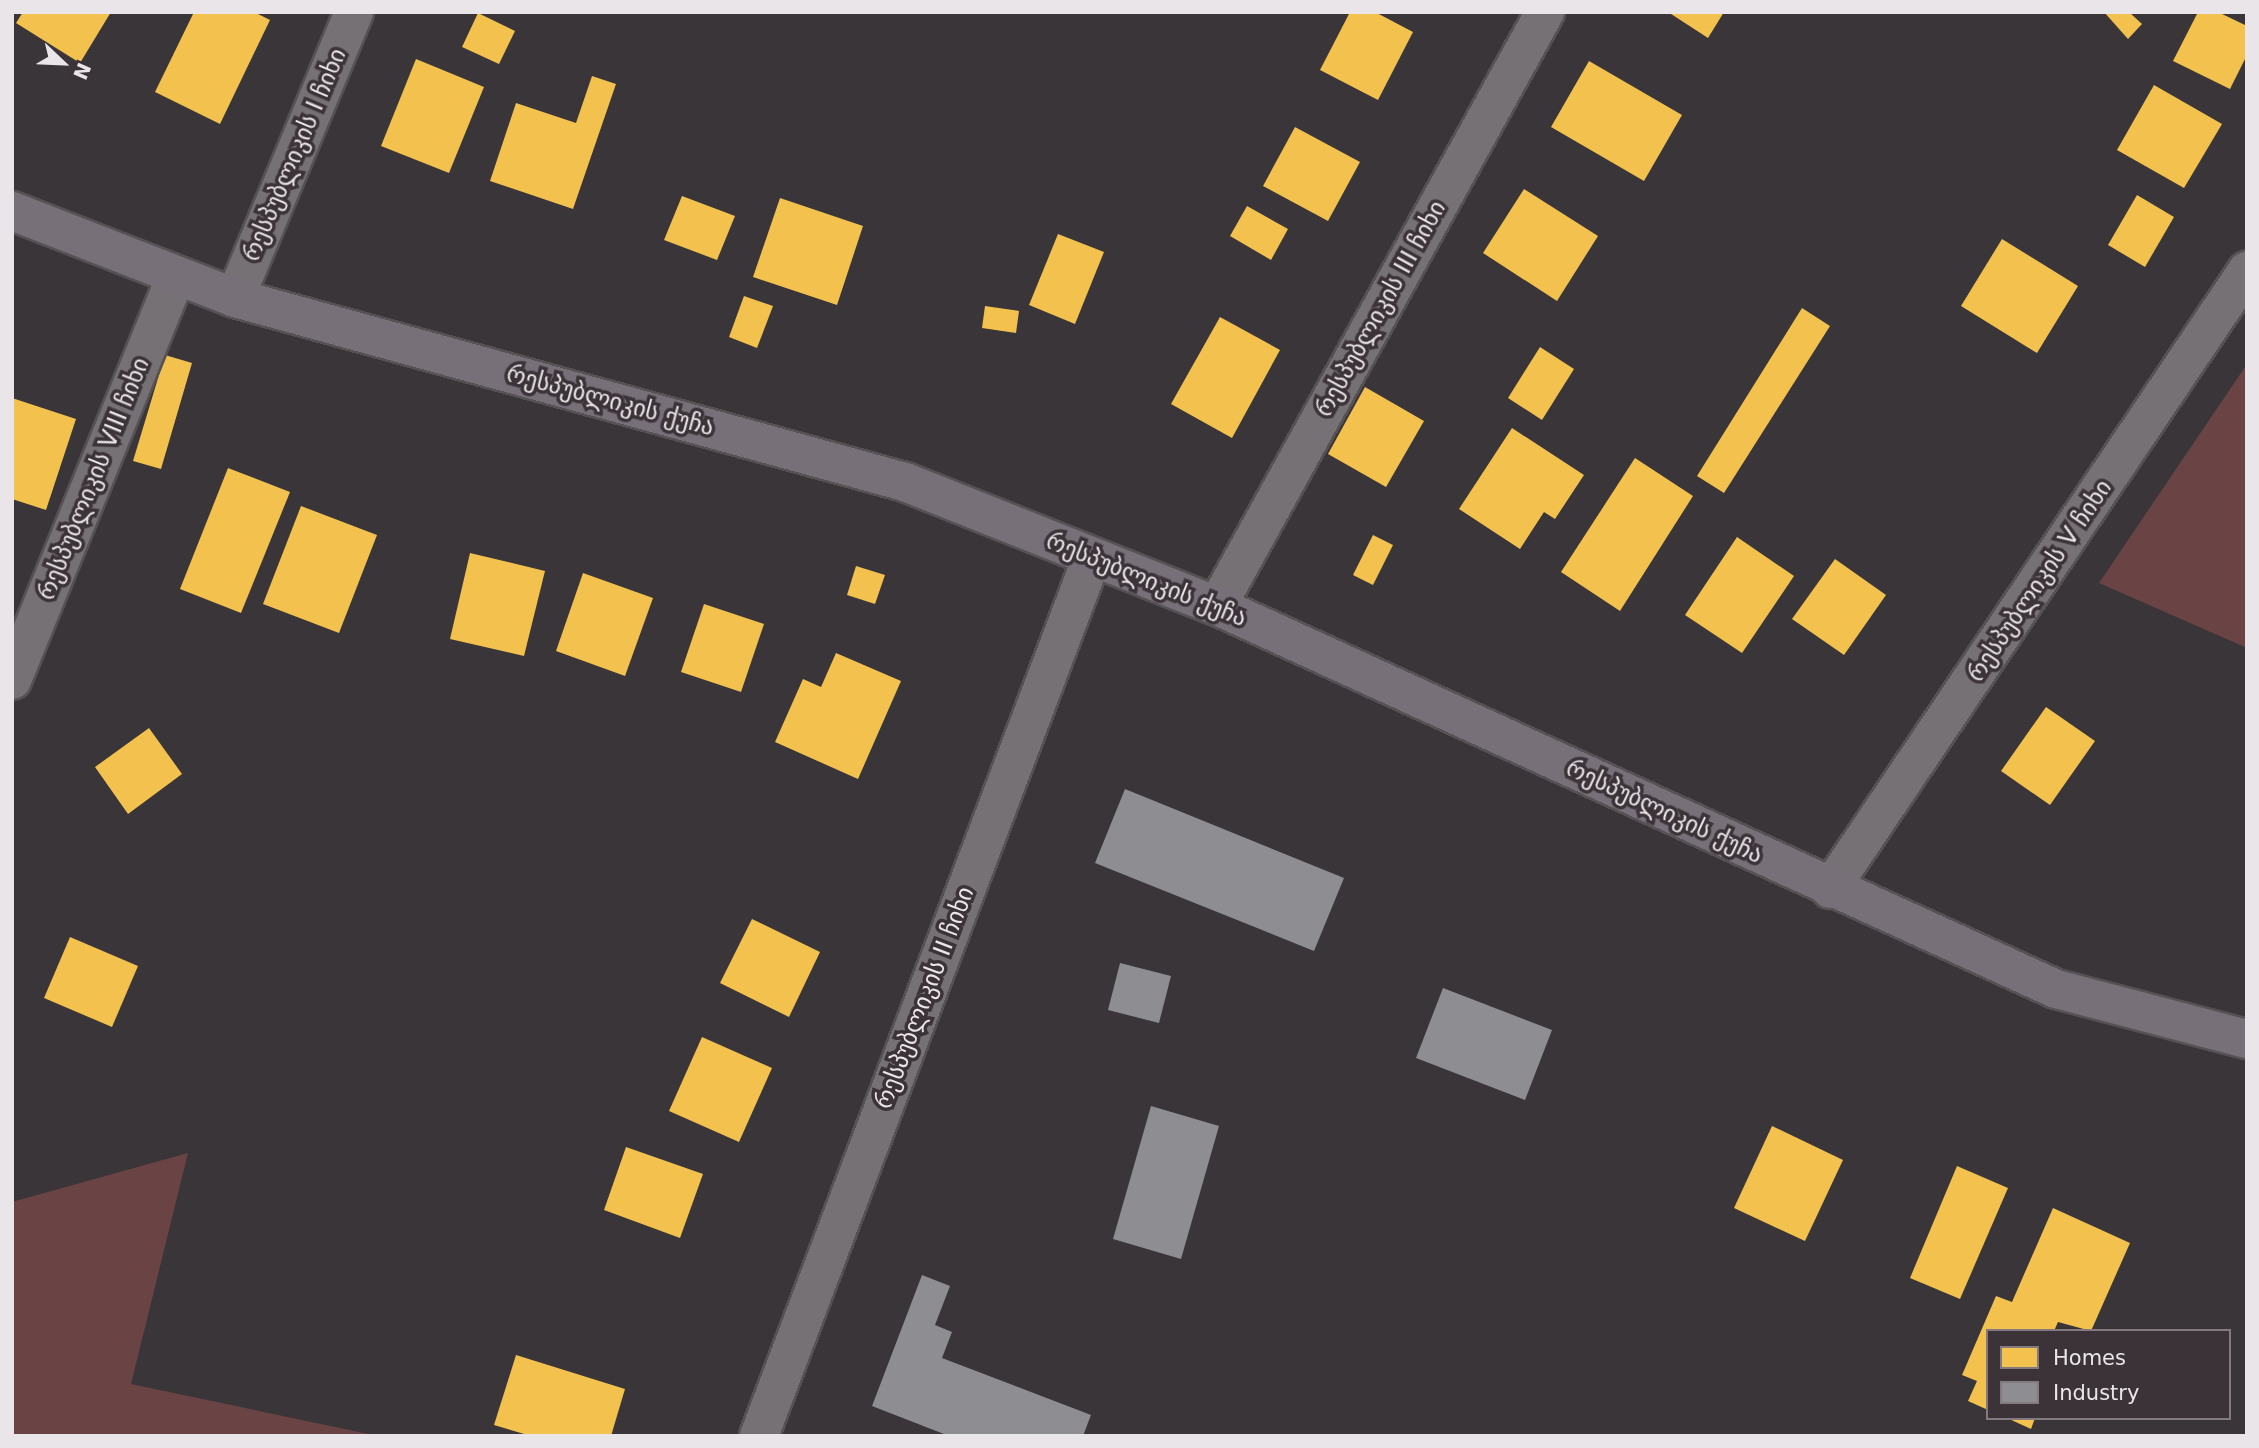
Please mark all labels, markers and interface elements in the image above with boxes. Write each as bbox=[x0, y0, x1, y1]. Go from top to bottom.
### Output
north arrow bbox=[28, 28, 98, 98]
street label: რესპუბლიკის I ჩიხი bbox=[237, 44, 353, 266]
text: N bbox=[69, 60, 96, 83]
street label: რესპუბლიკის III ჩიხი bbox=[1310, 196, 1452, 422]
street label: რესპუბლიკის VIII ჩიხი bbox=[32, 354, 156, 604]
street label: რესპუბლიკის ქუჩა bbox=[503, 359, 717, 443]
street label: რესპუბლიკის V ჩიხი bbox=[1962, 474, 2118, 688]
street label: რესპუბლიკის ქუჩა bbox=[1042, 527, 1250, 633]
street label: რესპუბლიკის ქუჩა bbox=[1561, 754, 1767, 870]
street label: რესპუბლიკის II ჩიხი bbox=[869, 883, 981, 1113]
legend bbox=[1986, 1329, 2231, 1420]
text: Homes bbox=[2053, 1346, 2126, 1370]
text: Industry bbox=[2053, 1381, 2139, 1405]

